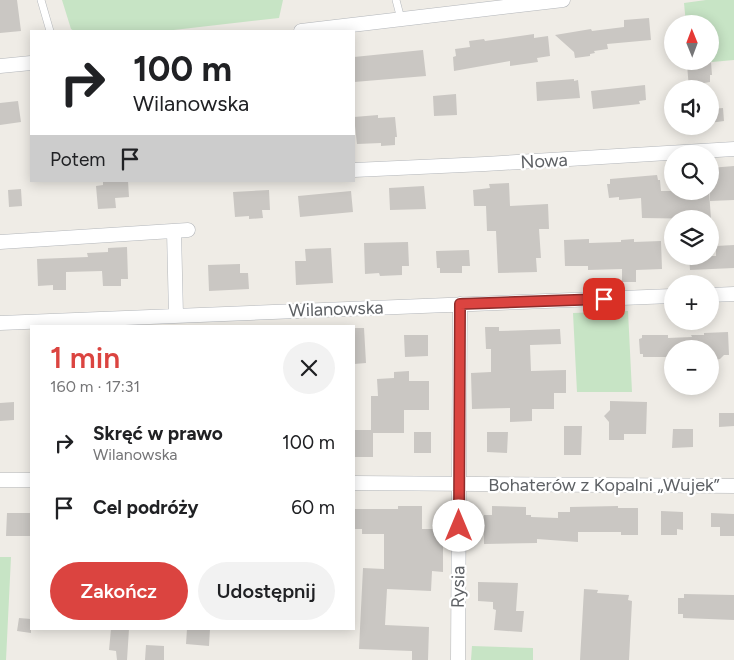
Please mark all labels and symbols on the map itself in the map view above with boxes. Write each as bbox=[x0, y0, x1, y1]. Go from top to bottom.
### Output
north arrow bbox=[664, 15, 719, 70]
street label: Nowa bbox=[520, 149, 568, 173]
pin bbox=[583, 278, 625, 320]
street label: Wilanowska bbox=[288, 296, 384, 322]
street label: Bohaterów z Kopalni „Wujek” bbox=[488, 474, 720, 496]
position arrow bbox=[432, 499, 484, 551]
street label: Rysia bbox=[447, 566, 469, 608]

